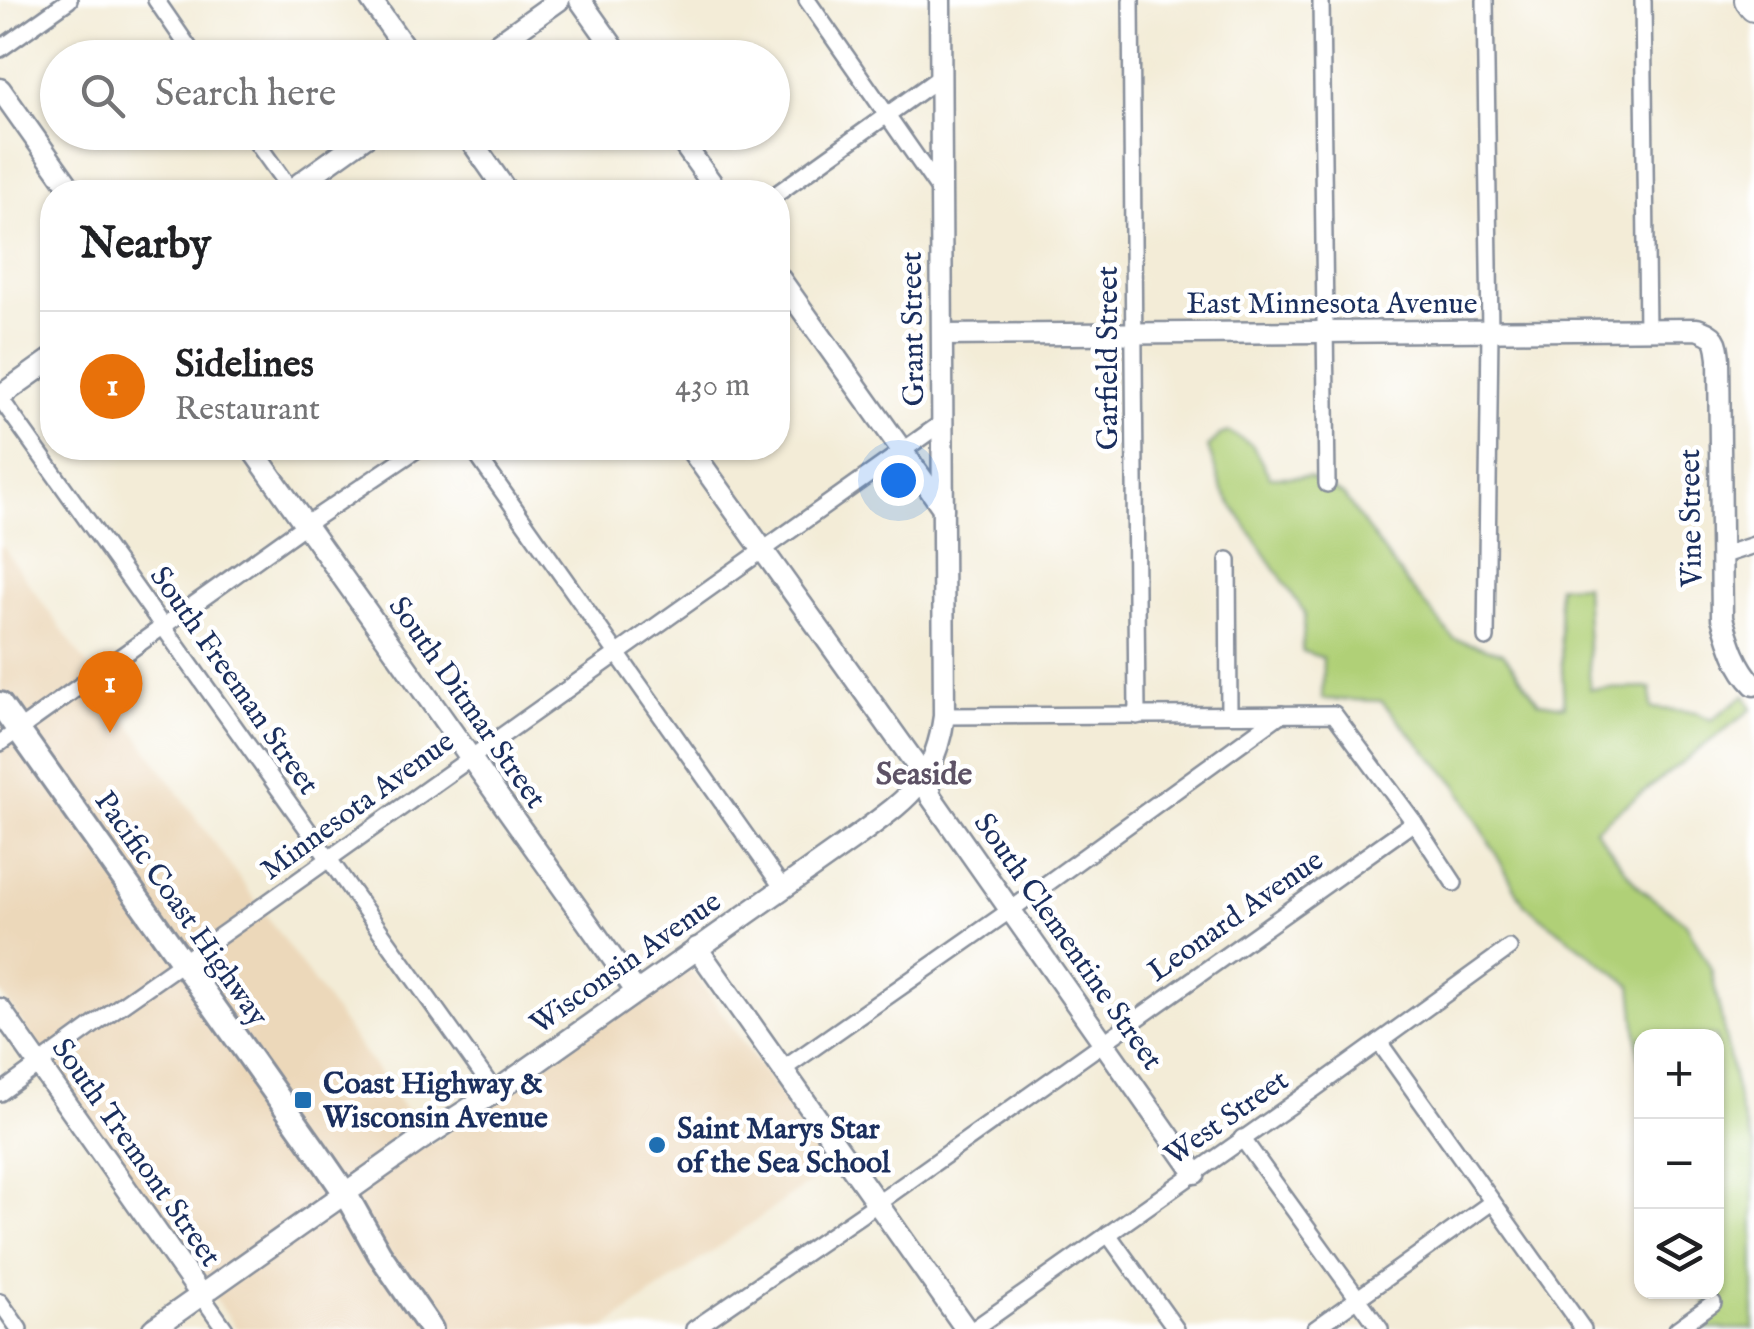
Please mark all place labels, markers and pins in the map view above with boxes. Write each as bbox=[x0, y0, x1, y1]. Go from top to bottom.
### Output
pin: 1 bbox=[78, 650, 142, 733]
place label: Coast Highway & Wisconsin Avenue bbox=[322, 1066, 548, 1138]
marker: Coast Highway & Wisconsin Avenue bbox=[292, 1089, 314, 1111]
place label: Saint Marys Star of the Sea School bbox=[677, 1111, 891, 1183]
marker: Saint Marys Star of the Sea School bbox=[646, 1134, 668, 1156]

